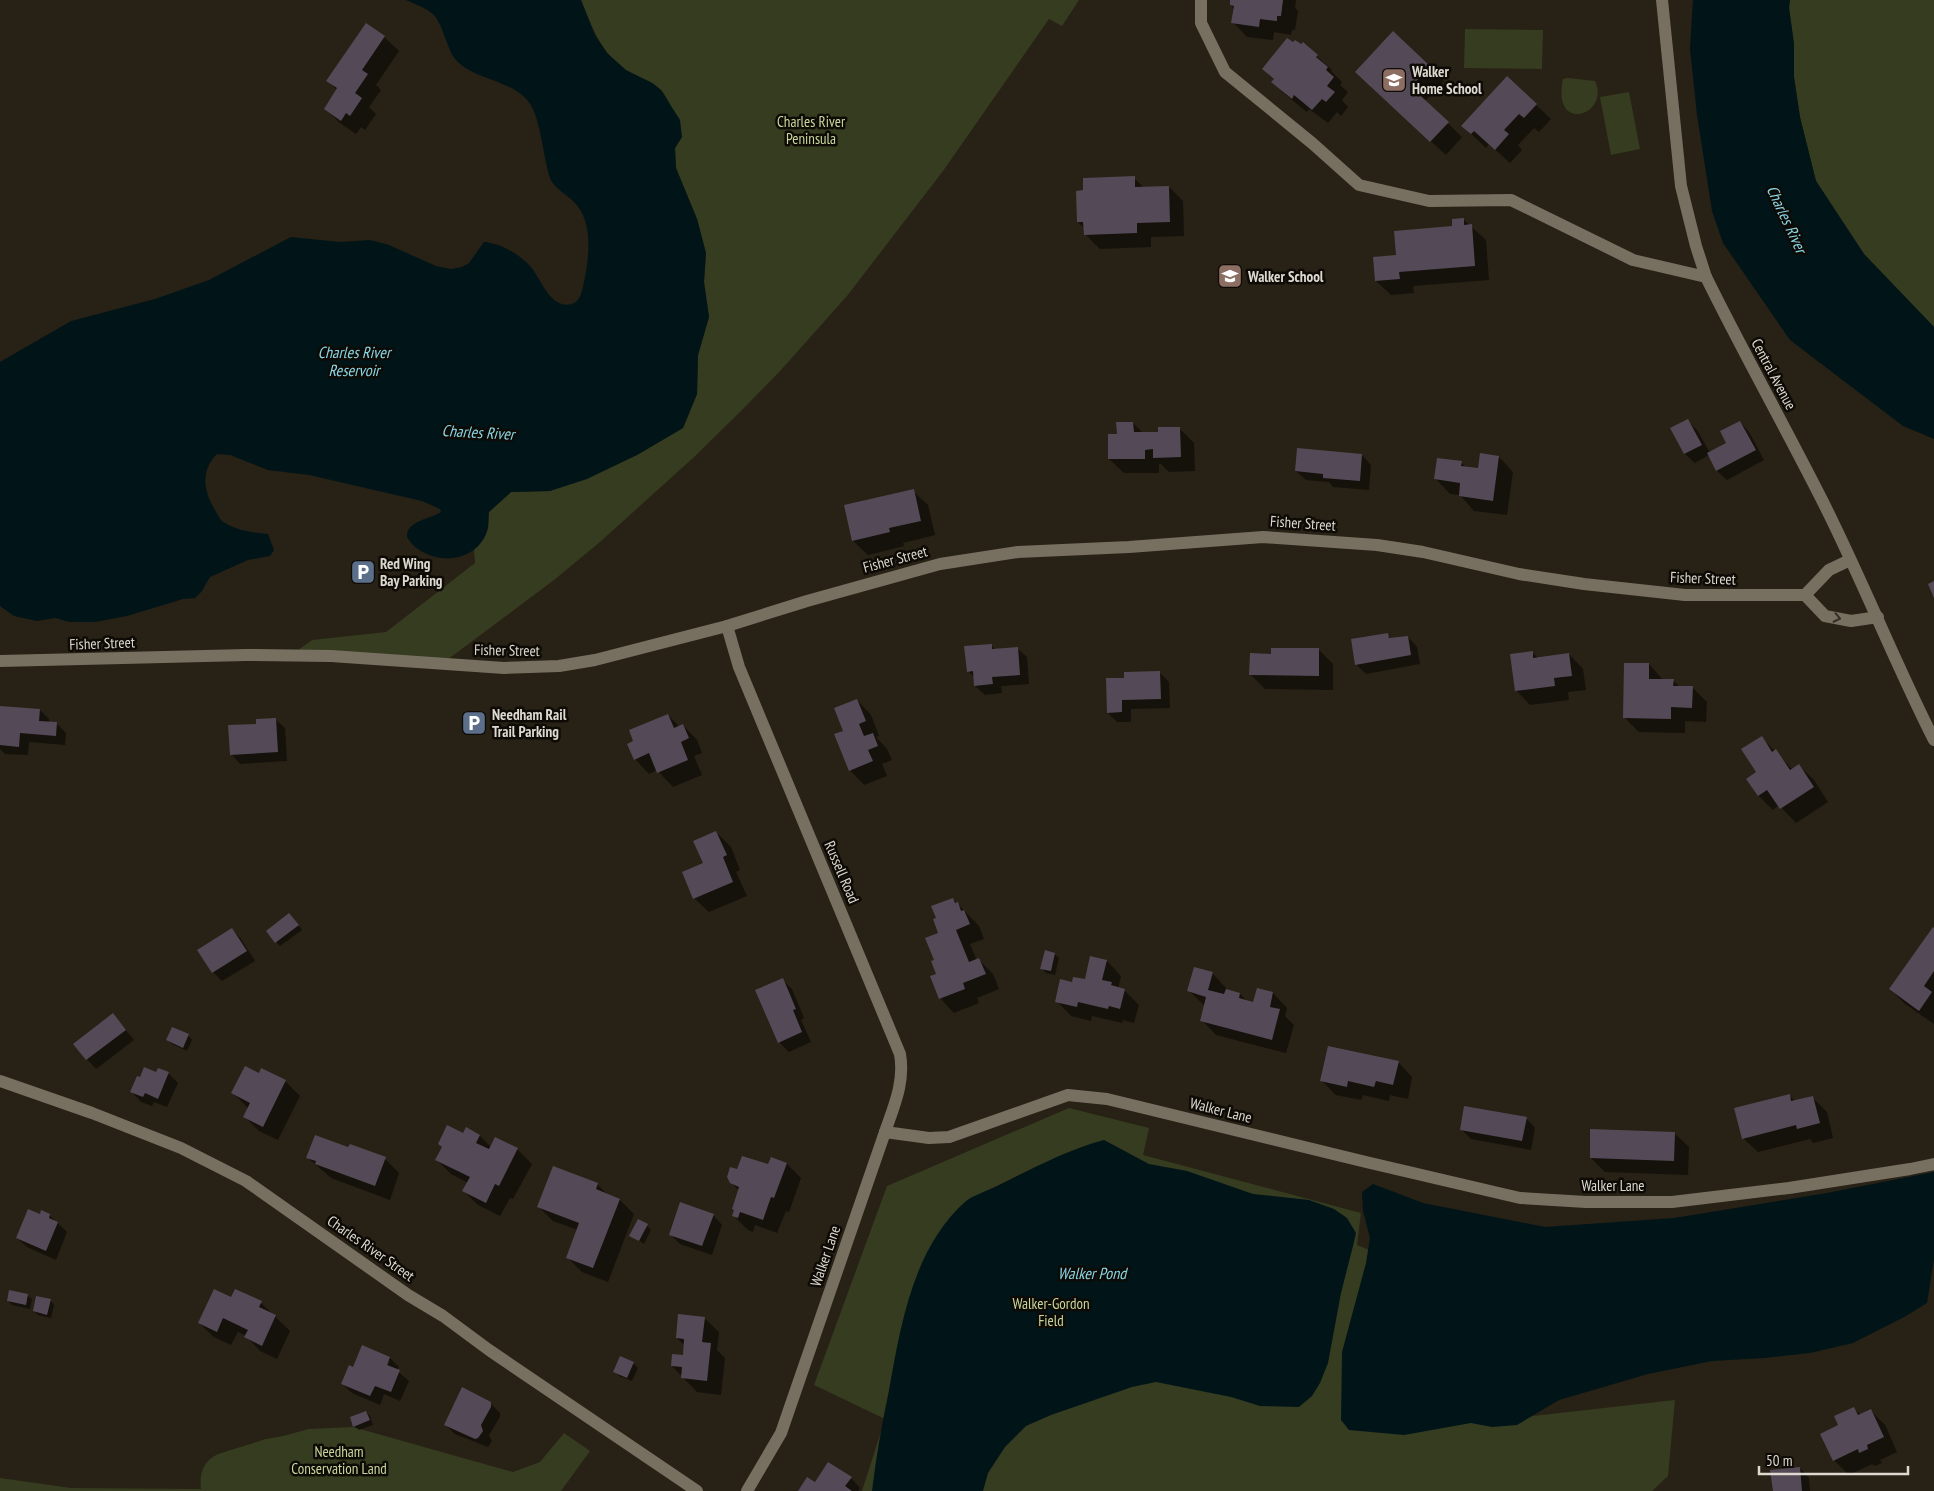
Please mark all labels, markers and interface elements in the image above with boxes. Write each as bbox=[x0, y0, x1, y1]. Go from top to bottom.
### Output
place label: Walker Home School bbox=[1411, 62, 1482, 98]
school or university icon: Walker Home School bbox=[1381, 67, 1407, 93]
park label: Charles River Peninsula bbox=[777, 112, 846, 148]
water label: Charles River bbox=[1763, 182, 1813, 259]
school or university icon: Walker School bbox=[1217, 263, 1243, 289]
place label: Walker School bbox=[1247, 267, 1324, 286]
street label: Central Avenue bbox=[1747, 335, 1801, 413]
water label: Charles River Reservoir bbox=[318, 342, 393, 380]
water label: Charles River bbox=[441, 420, 517, 444]
street label: Fisher Street bbox=[1270, 511, 1336, 535]
street label: Fisher Street bbox=[861, 541, 929, 577]
place label: Red Wing Bay Parking bbox=[380, 554, 443, 590]
parking icon: Red Wing Bay Parking bbox=[350, 559, 376, 585]
street label: Fisher Street bbox=[1670, 567, 1736, 589]
one-way arrow bbox=[1833, 612, 1842, 623]
street label: Fisher Street bbox=[69, 632, 135, 654]
street label: Fisher Street bbox=[474, 640, 540, 660]
place label: Needham Rail Trail Parking bbox=[492, 705, 567, 741]
parking icon: Needham Rail Trail Parking bbox=[461, 710, 487, 736]
street label: Russell Road bbox=[820, 838, 864, 906]
street label: Walker Lane bbox=[1188, 1093, 1254, 1127]
street label: Walker Lane bbox=[1581, 1176, 1645, 1195]
street label: Charles River Street bbox=[324, 1211, 418, 1285]
street label: Walker Lane bbox=[806, 1223, 844, 1289]
water label: Walker Pond bbox=[1058, 1263, 1128, 1283]
park label: Walker-Gordon Field bbox=[1013, 1294, 1089, 1330]
park label: Needham Conservation Land bbox=[291, 1442, 387, 1478]
scale bar bbox=[1759, 1444, 1908, 1476]
text: 50 m bbox=[1766, 1451, 1792, 1470]

